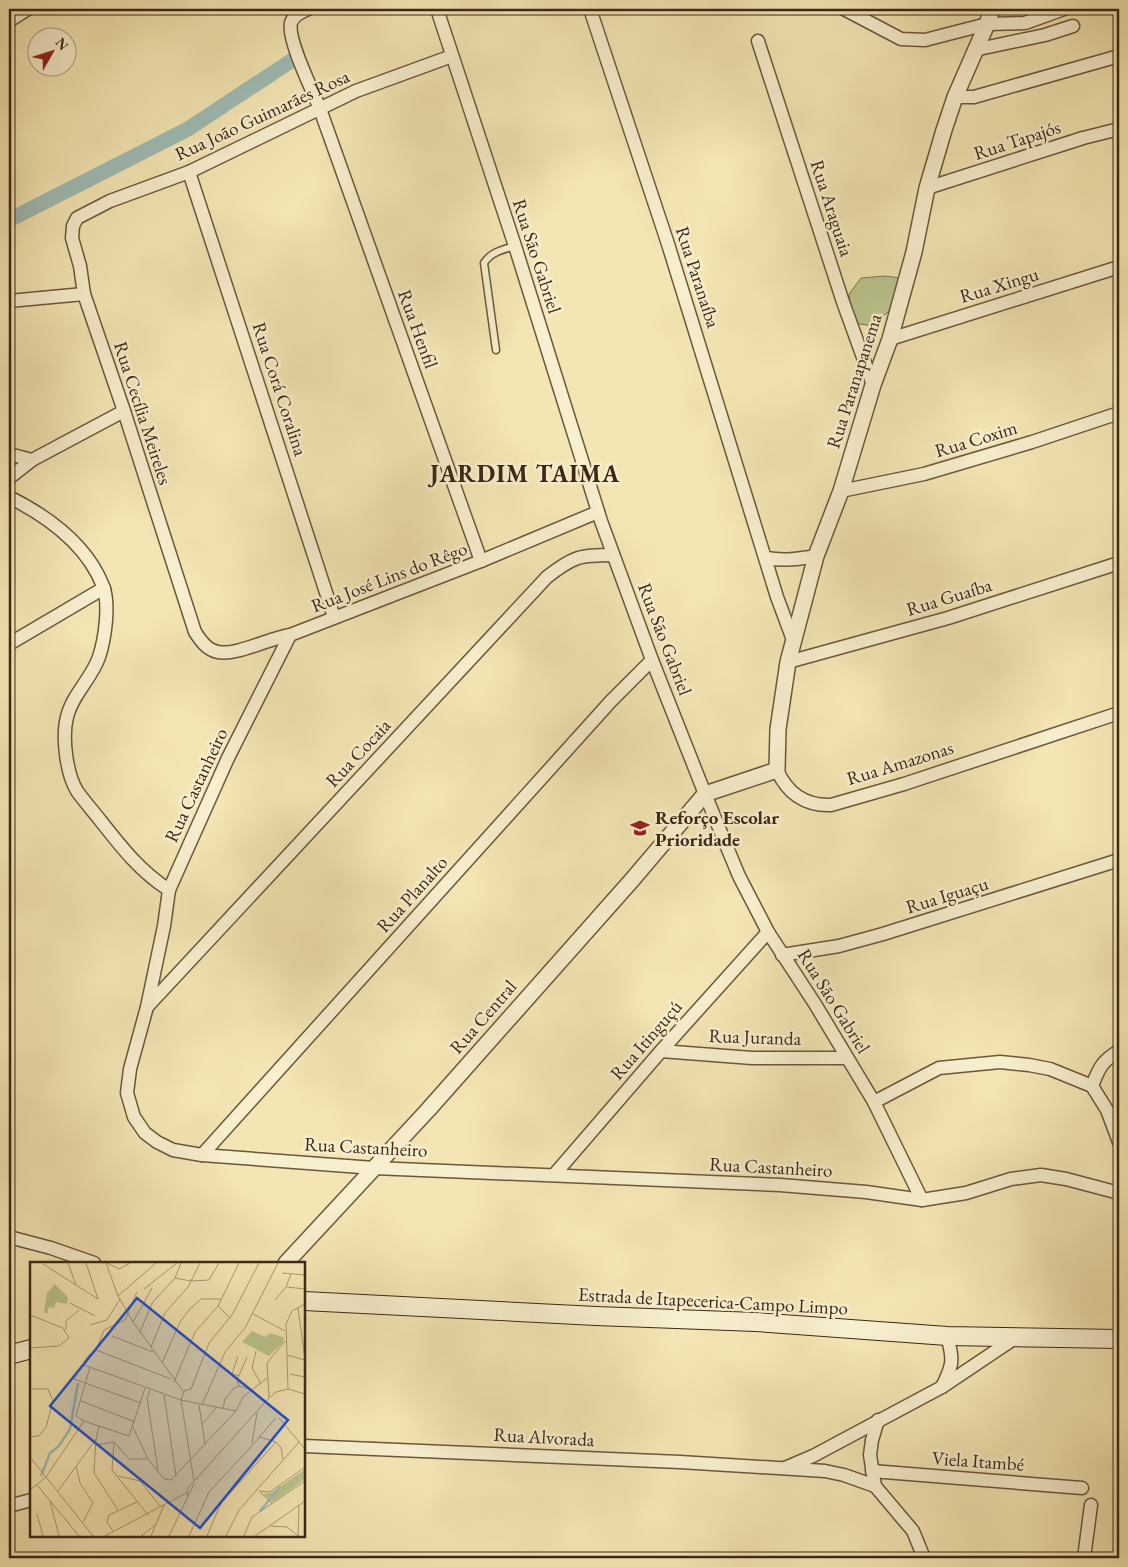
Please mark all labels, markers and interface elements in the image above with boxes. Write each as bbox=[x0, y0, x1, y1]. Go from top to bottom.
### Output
north arrow bbox=[28, 28, 78, 78]
text: N bbox=[52, 34, 73, 54]
street label: Rua João Guimarães Rosa bbox=[171, 63, 354, 166]
street label: Rua Tapajós bbox=[970, 114, 1064, 166]
street label: Rua Araguaia bbox=[805, 157, 859, 260]
street label: Rua São Gabriel bbox=[507, 196, 567, 317]
street label: Rua Paranaíba bbox=[670, 223, 726, 331]
street label: Rua Xingu bbox=[956, 261, 1042, 309]
street label: Rua Henfil bbox=[392, 286, 444, 372]
street label: Rua Paranapanema bbox=[820, 310, 888, 452]
street label: Rua Corá Coralina bbox=[247, 319, 314, 459]
street label: Rua Cecília Meireles bbox=[108, 338, 178, 488]
street label: Rua Coxim bbox=[932, 415, 1020, 463]
district label: JARDIM TAIMA bbox=[428, 458, 620, 489]
street label: Rua José Lins do Rêgo bbox=[307, 536, 471, 618]
street label: Rua Guaíba bbox=[903, 572, 995, 622]
street label: Rua São Gabriel bbox=[632, 579, 698, 699]
street label: Rua Cocaia bbox=[320, 713, 396, 793]
street label: Rua Castanheiro bbox=[159, 724, 233, 846]
street label: Rua Amazonas bbox=[844, 735, 956, 791]
place label: Reforço Escolar Prioridade bbox=[655, 805, 779, 852]
school or university icon: Reforço Escolar Prioridade bbox=[629, 817, 651, 839]
street label: Rua Planalto bbox=[371, 850, 453, 938]
street label: Rua Iguaçu bbox=[903, 871, 991, 919]
street label: Rua São Gabriel bbox=[792, 944, 876, 1058]
street label: Rua Central bbox=[444, 974, 522, 1059]
street label: Rua Itinguçú bbox=[604, 995, 688, 1085]
street label: Rua Juranda bbox=[708, 1023, 802, 1051]
street label: Rua Castanheiro bbox=[304, 1131, 428, 1163]
street label: Rua Castanheiro bbox=[709, 1151, 833, 1183]
inset map bbox=[30, 1262, 305, 1537]
street label: Estrada de Itapecerica-Campo Limpo bbox=[577, 1281, 849, 1321]
street label: Rua Alvorada bbox=[493, 1422, 596, 1452]
street label: Viela Itambé bbox=[931, 1445, 1025, 1477]

